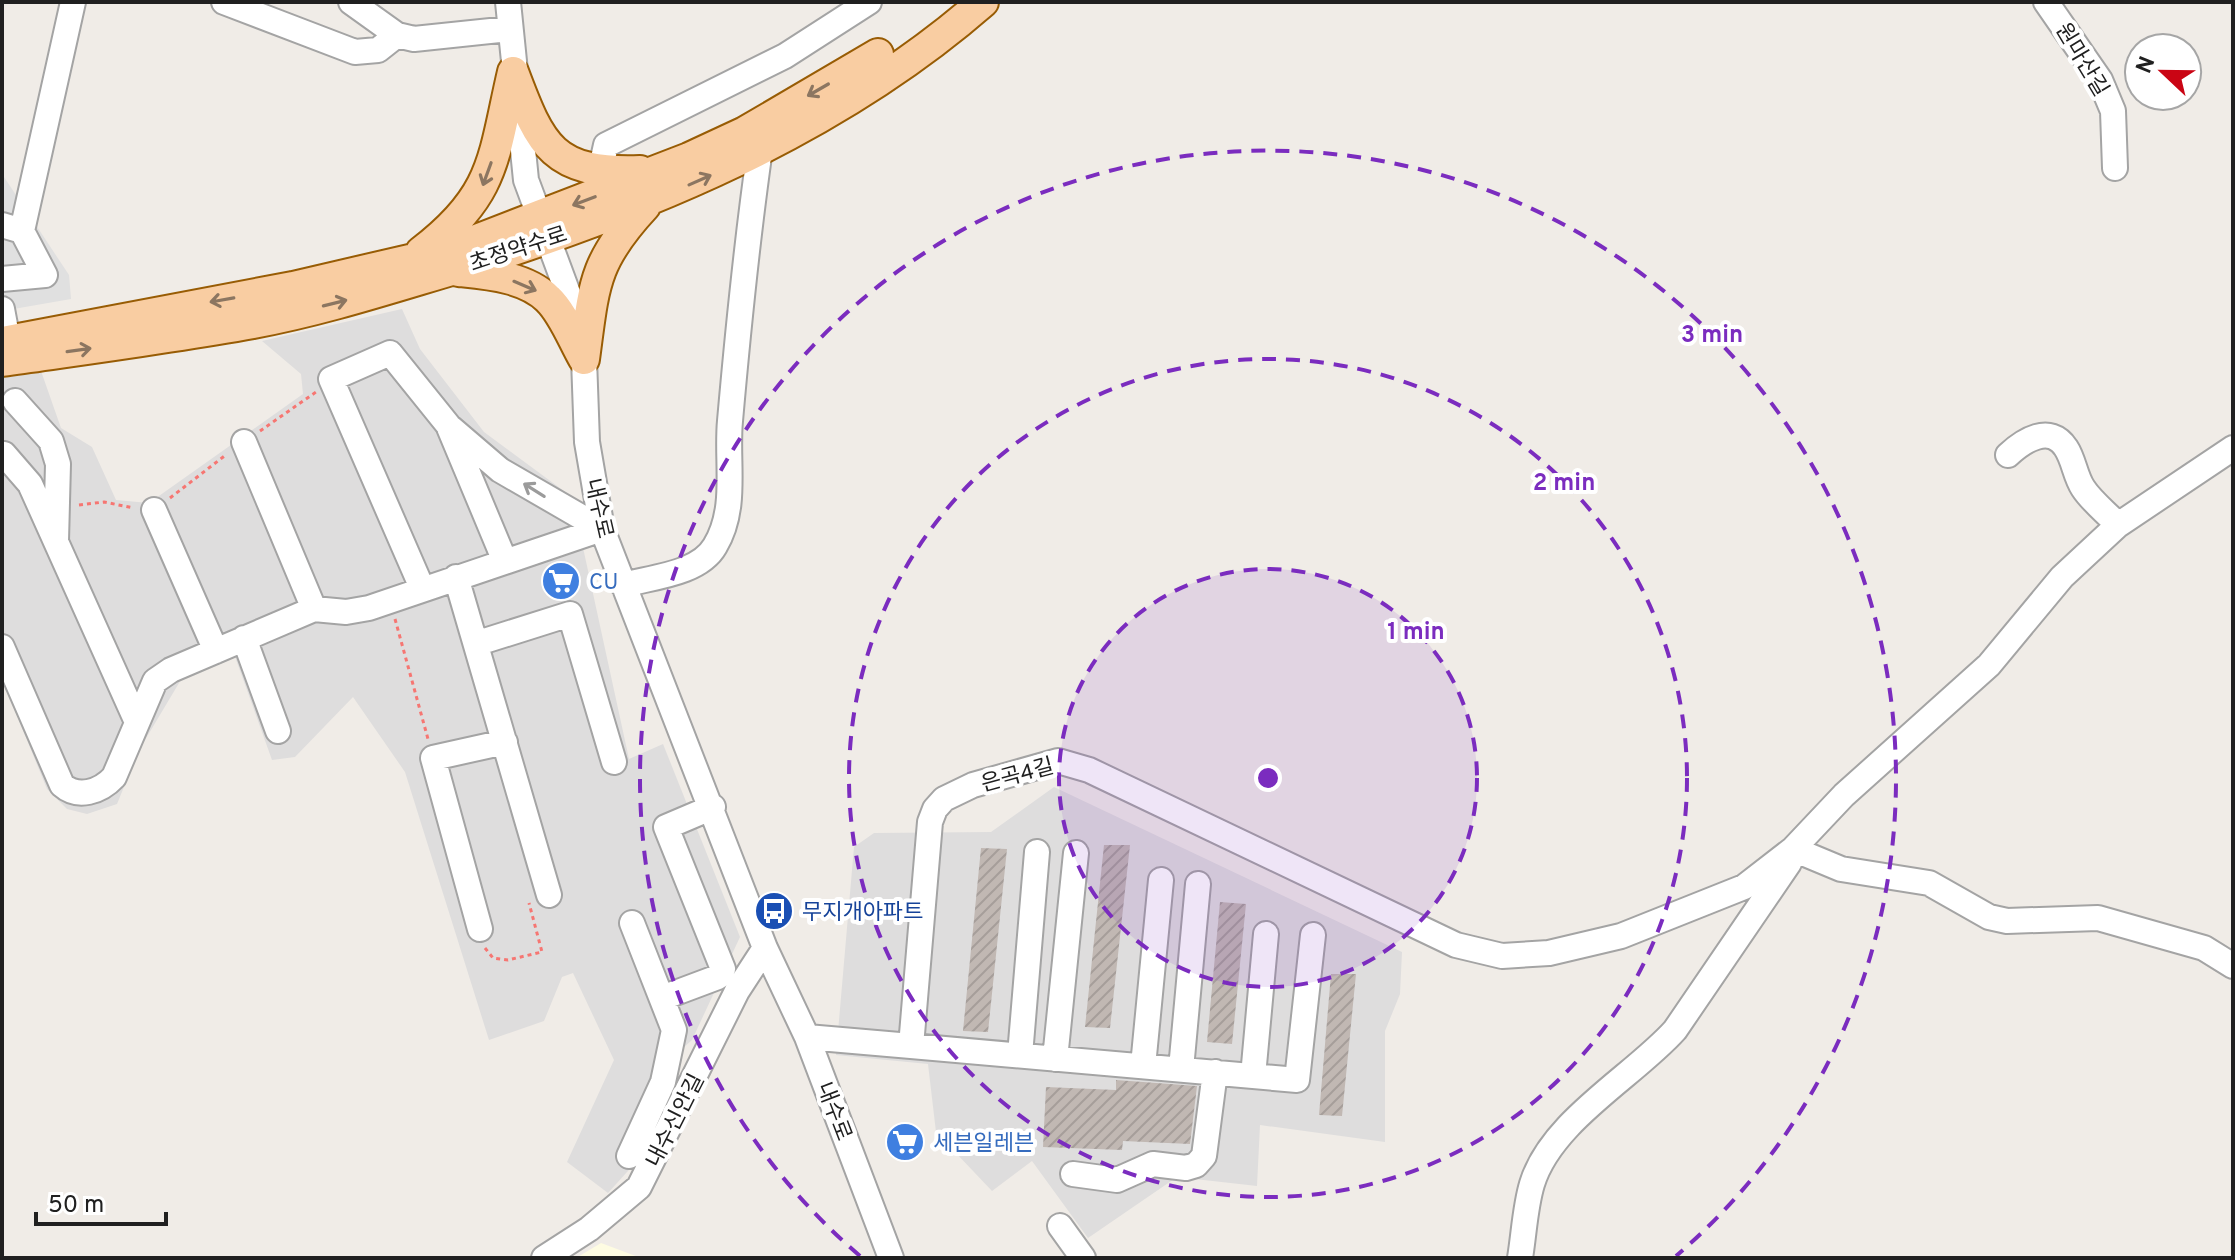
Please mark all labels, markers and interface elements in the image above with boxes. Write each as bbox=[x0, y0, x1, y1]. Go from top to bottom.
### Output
street label: 원마산길 bbox=[2048, 19, 2113, 102]
north arrow bbox=[2123, 32, 2203, 112]
text: N bbox=[2131, 53, 2162, 78]
one-way arrow bbox=[807, 82, 830, 98]
one-way arrow bbox=[479, 162, 493, 186]
one-way arrow bbox=[687, 171, 712, 186]
one-way arrow bbox=[572, 195, 596, 209]
street label: 초정약수로 bbox=[466, 222, 571, 279]
one-way arrow bbox=[512, 279, 536, 294]
one-way arrow bbox=[210, 294, 235, 309]
one-way arrow bbox=[321, 295, 347, 310]
text: 3 min bbox=[1681, 321, 1743, 351]
one-way arrow bbox=[66, 342, 91, 357]
text: 2 min bbox=[1533, 469, 1595, 499]
street label: 내수로 bbox=[578, 476, 618, 541]
one-way arrow bbox=[523, 482, 546, 498]
supermarket icon: CU bbox=[540, 560, 582, 602]
place label: CU bbox=[589, 570, 618, 597]
text: 1 min bbox=[1387, 618, 1445, 648]
street label: 은곡4길 bbox=[978, 754, 1057, 799]
centre of rings bbox=[1254, 764, 1282, 792]
bus stop icon: 무지개아파트 bbox=[753, 890, 795, 932]
place label: 무지개아파트 bbox=[802, 900, 923, 927]
street label: 내수신안길 bbox=[641, 1070, 711, 1172]
street label: 내수로 bbox=[809, 1079, 856, 1145]
supermarket icon: 세븐일레븐 bbox=[884, 1121, 926, 1163]
place label: 세븐일레븐 bbox=[933, 1131, 1034, 1158]
scale bar bbox=[36, 1176, 166, 1226]
text: 50 m bbox=[48, 1191, 104, 1221]

